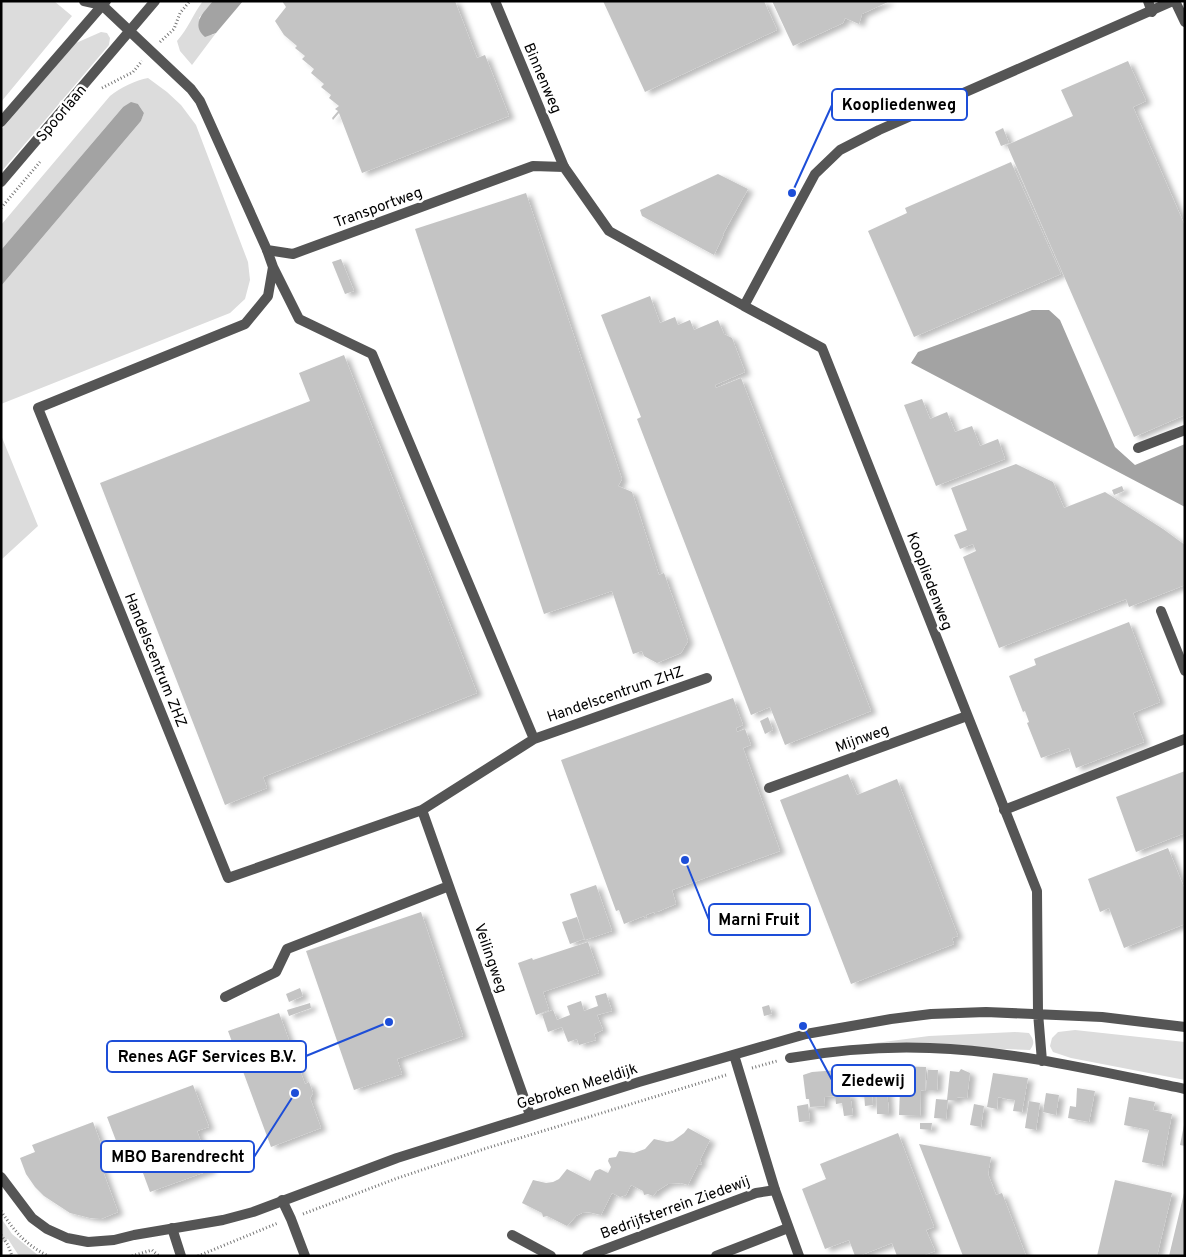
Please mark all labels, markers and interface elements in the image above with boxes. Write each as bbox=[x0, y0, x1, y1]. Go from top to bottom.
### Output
street label: Binnenweg bbox=[518, 40, 565, 117]
street label: Spoorlaan bbox=[33, 82, 92, 146]
callout: Koopliedenweg bbox=[832, 89, 967, 120]
text: Koopliedenweg bbox=[842, 96, 956, 116]
street label: Transportweg bbox=[332, 184, 425, 233]
street label: Koopliedenweg bbox=[901, 530, 956, 633]
street label: Handelscentrum ZHZ bbox=[119, 591, 190, 731]
street label: Handelscentrum ZHZ bbox=[545, 663, 686, 728]
street label: Mijnweg bbox=[833, 721, 892, 758]
callout: Marni Fruit bbox=[709, 904, 810, 935]
text: Marni Fruit bbox=[718, 911, 800, 931]
street label: Veilingweg bbox=[469, 921, 510, 996]
callout: Renes AGF Services B.V. bbox=[107, 1041, 306, 1072]
text: Renes AGF Services B.V. bbox=[118, 1048, 296, 1068]
street label: Gebroken Meeldijk bbox=[515, 1060, 640, 1115]
callout: Ziedewij bbox=[832, 1065, 915, 1096]
text: Ziedewij bbox=[841, 1072, 905, 1092]
callout: MBO Barendrecht bbox=[101, 1141, 254, 1172]
text: MBO Barendrecht bbox=[111, 1148, 245, 1168]
street label: Bedrijfsterrein Ziedewij bbox=[598, 1172, 753, 1244]

